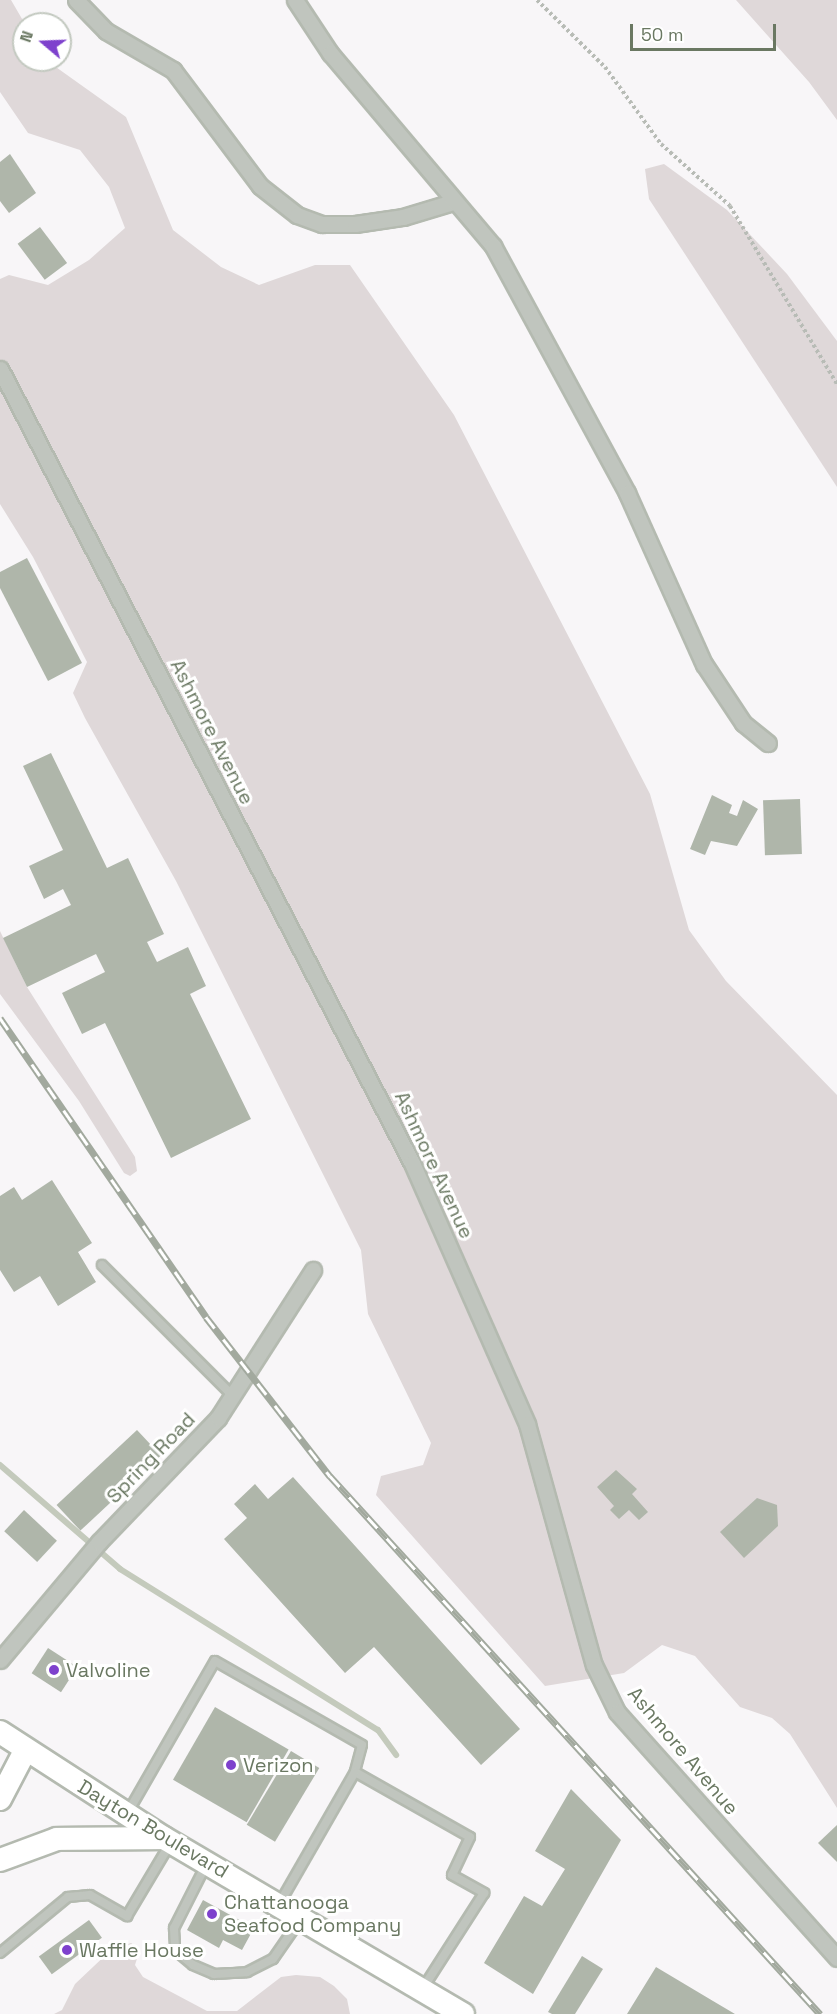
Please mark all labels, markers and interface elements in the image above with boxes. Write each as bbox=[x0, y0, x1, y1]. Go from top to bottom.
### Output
north arrow bbox=[12, 12, 72, 72]
scale bar bbox=[633, 12, 778, 50]
text: 50 m bbox=[641, 23, 683, 46]
text: N bbox=[15, 28, 38, 45]
street label: Ashmore Avenue bbox=[165, 655, 259, 809]
street label: Ashmore Avenue bbox=[389, 1088, 479, 1242]
street label: Spring Road bbox=[102, 1408, 200, 1508]
place label: Valvoline bbox=[66, 1658, 151, 1682]
marker: Valvoline bbox=[47, 1663, 61, 1677]
street label: Ashmore Avenue bbox=[622, 1682, 744, 1820]
place label: Verizon bbox=[243, 1753, 314, 1777]
marker: Verizon bbox=[224, 1758, 238, 1772]
street label: Dayton Boulevard bbox=[73, 1775, 233, 1883]
place label: Chattanooga Seafood Company bbox=[224, 1890, 401, 1937]
marker: Chattanooga Seafood Company bbox=[205, 1907, 219, 1921]
place label: Waffle House bbox=[79, 1938, 204, 1962]
marker: Waffle House bbox=[60, 1943, 74, 1957]

